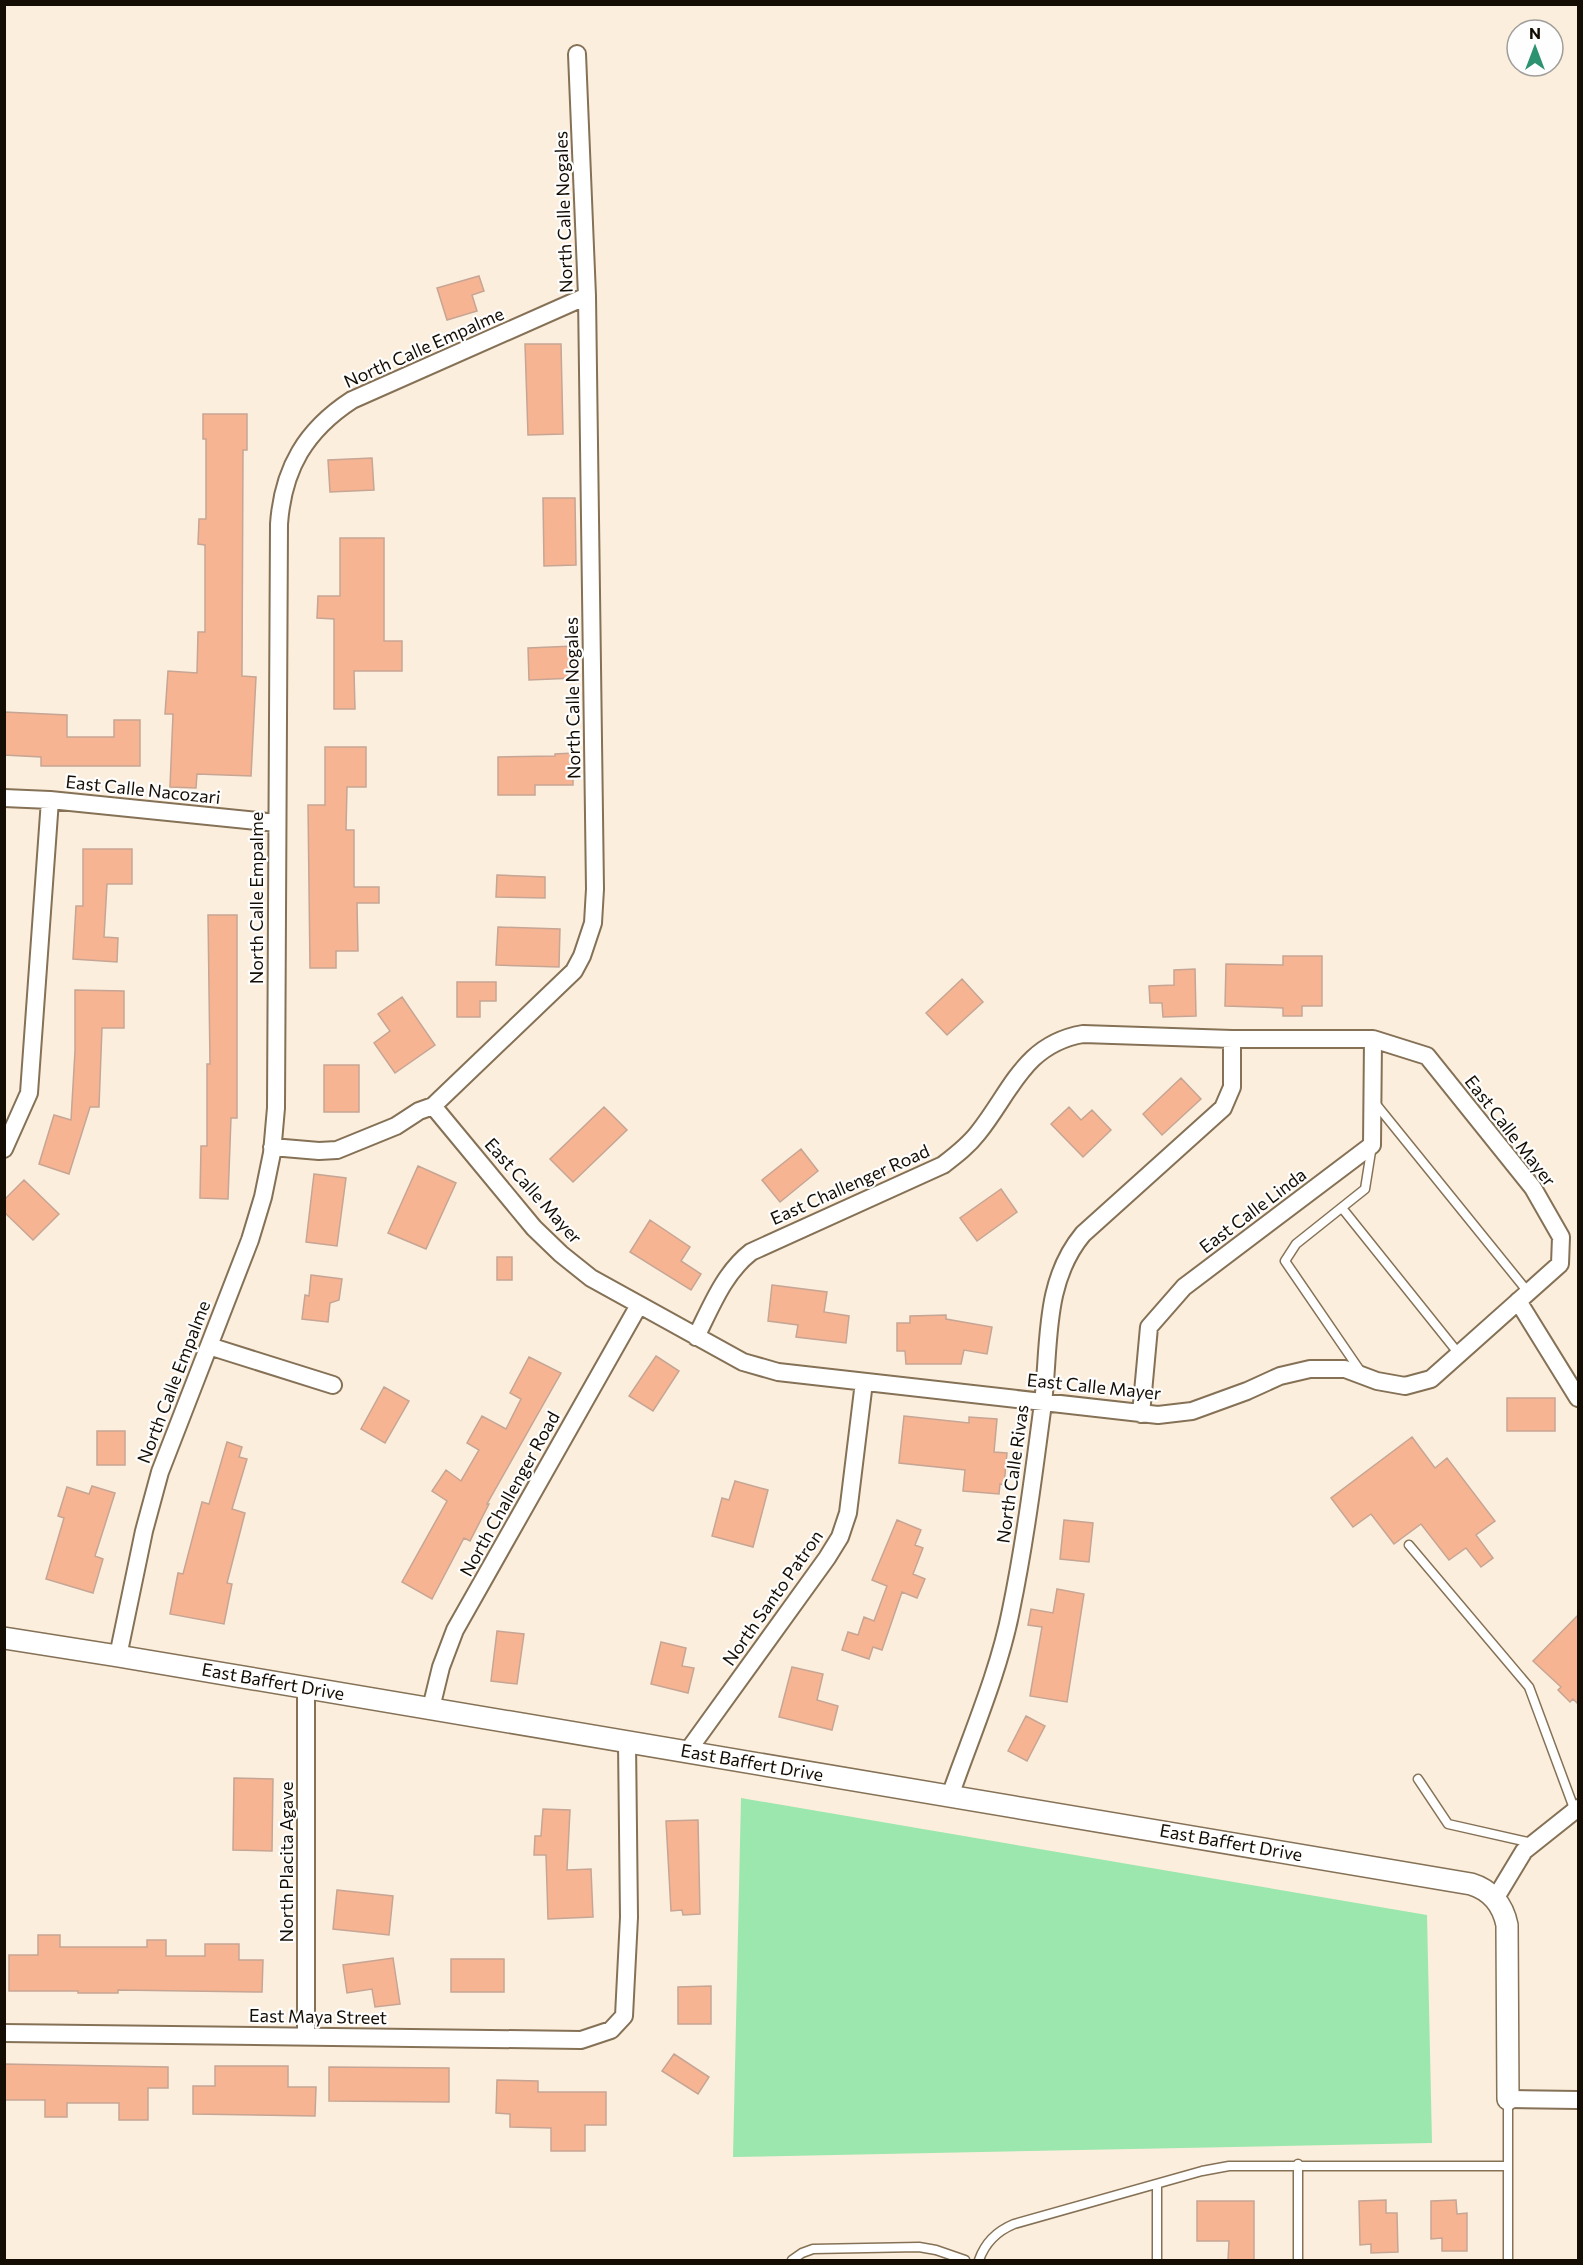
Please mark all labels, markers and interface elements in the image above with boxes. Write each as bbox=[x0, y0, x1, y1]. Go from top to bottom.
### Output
north arrow bbox=[1505, 18, 1565, 78]
text: N bbox=[1529, 23, 1541, 42]
street label: North Calle Nogales bbox=[549, 131, 577, 293]
street label: North Calle Empalme bbox=[340, 302, 507, 392]
street label: North Calle Nogales bbox=[560, 617, 584, 779]
street label: East Calle Nacozari bbox=[65, 770, 222, 808]
street label: North Calle Empalme bbox=[245, 812, 267, 984]
street label: East Calle Mayer bbox=[1461, 1070, 1561, 1190]
street label: East Calle Mayer bbox=[480, 1133, 587, 1248]
street label: East Challenger Road bbox=[767, 1139, 933, 1229]
street label: East Calle Linda bbox=[1195, 1163, 1310, 1257]
street label: North Calle Empalme bbox=[132, 1297, 214, 1466]
street label: East Calle Mayer bbox=[1026, 1368, 1162, 1404]
street label: North Calle Rivas bbox=[991, 1403, 1033, 1545]
street label: North Challenger Road bbox=[455, 1407, 564, 1580]
street label: North Santo Patron bbox=[717, 1525, 827, 1669]
street label: East Baffert Drive bbox=[200, 1658, 346, 1704]
street label: East Baffert Drive bbox=[679, 1739, 825, 1785]
street label: North Placita Agave bbox=[275, 1782, 297, 1942]
street label: East Baffert Drive bbox=[1158, 1819, 1304, 1865]
street label: East Maya Street bbox=[249, 2004, 387, 2028]

